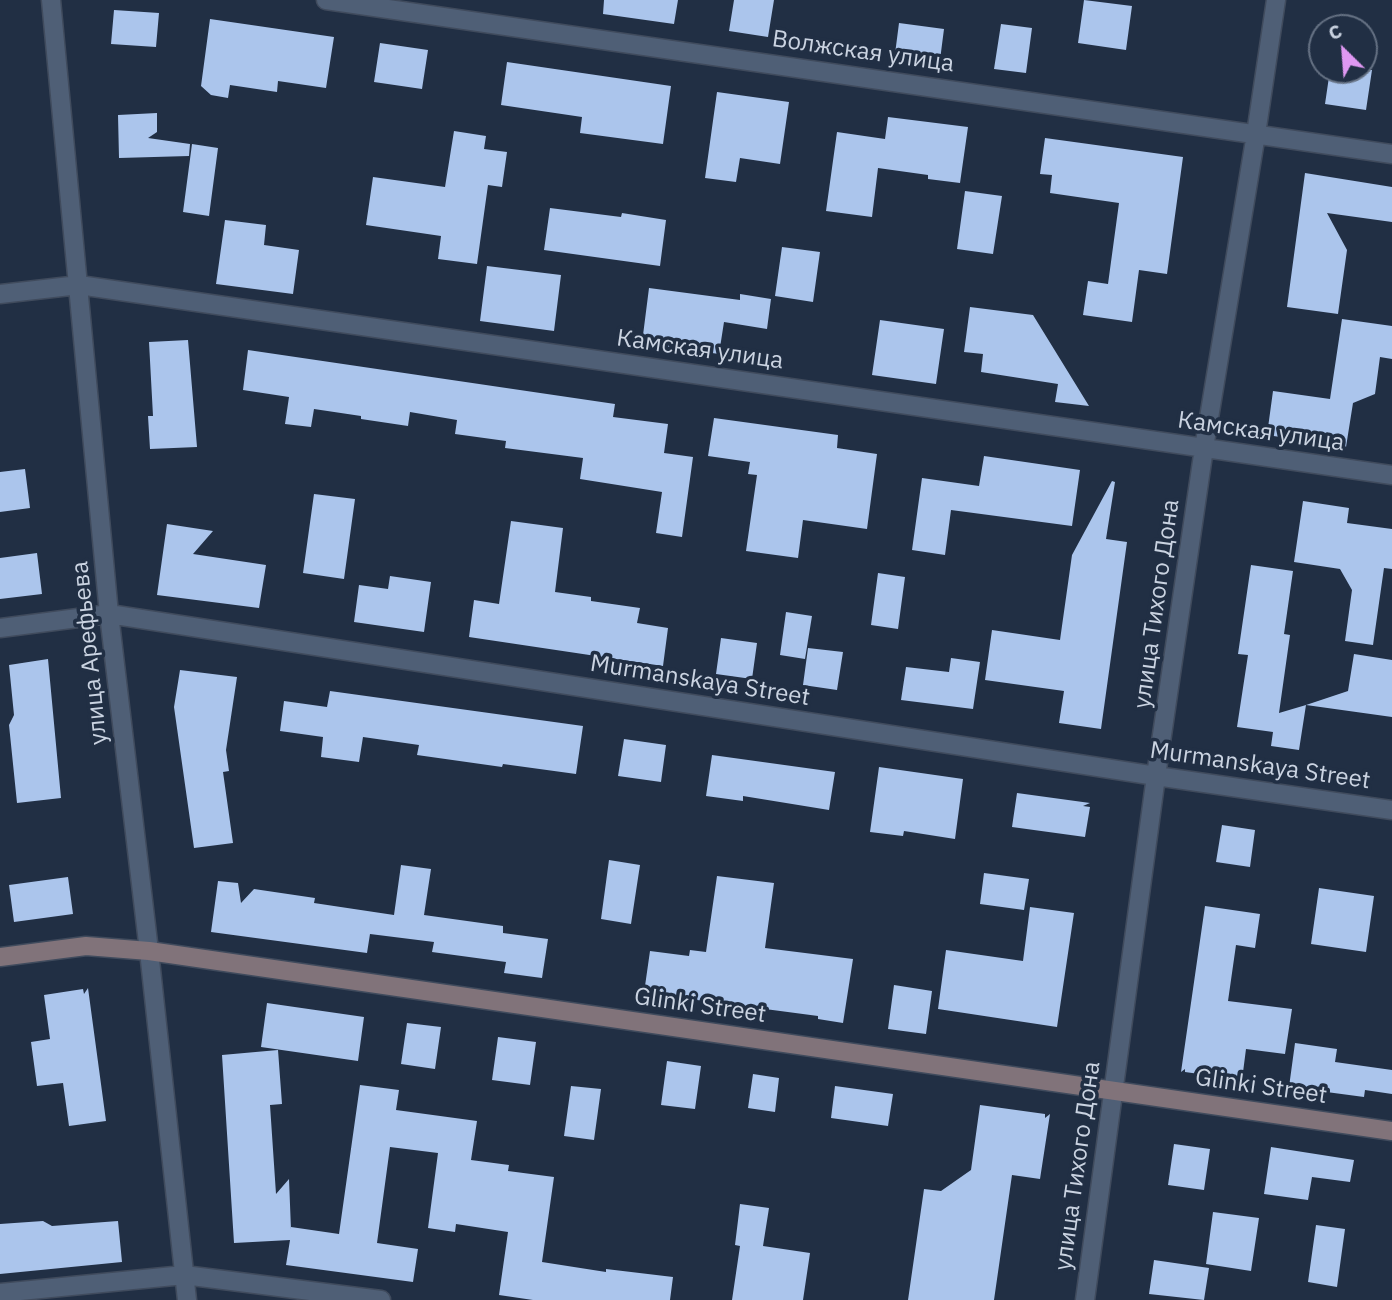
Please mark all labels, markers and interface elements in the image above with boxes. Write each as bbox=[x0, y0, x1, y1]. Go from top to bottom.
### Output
north arrow bbox=[1308, 14, 1378, 84]
text: С bbox=[1324, 18, 1346, 45]
street label: Волжская улица bbox=[770, 25, 956, 79]
street label: Камская улица bbox=[615, 324, 785, 376]
street label: Камская улица bbox=[1176, 406, 1346, 458]
street label: улица Тихого Дона bbox=[1128, 498, 1186, 710]
street label: улица Арефьева bbox=[66, 560, 114, 746]
street label: Murmanskaya Street bbox=[588, 649, 812, 713]
street label: Murmanskaya Street bbox=[1148, 736, 1372, 796]
street label: Glinki Street bbox=[632, 982, 768, 1030]
street label: улица Тихого Дона bbox=[1049, 1060, 1107, 1272]
street label: Glinki Street bbox=[1193, 1063, 1329, 1111]

